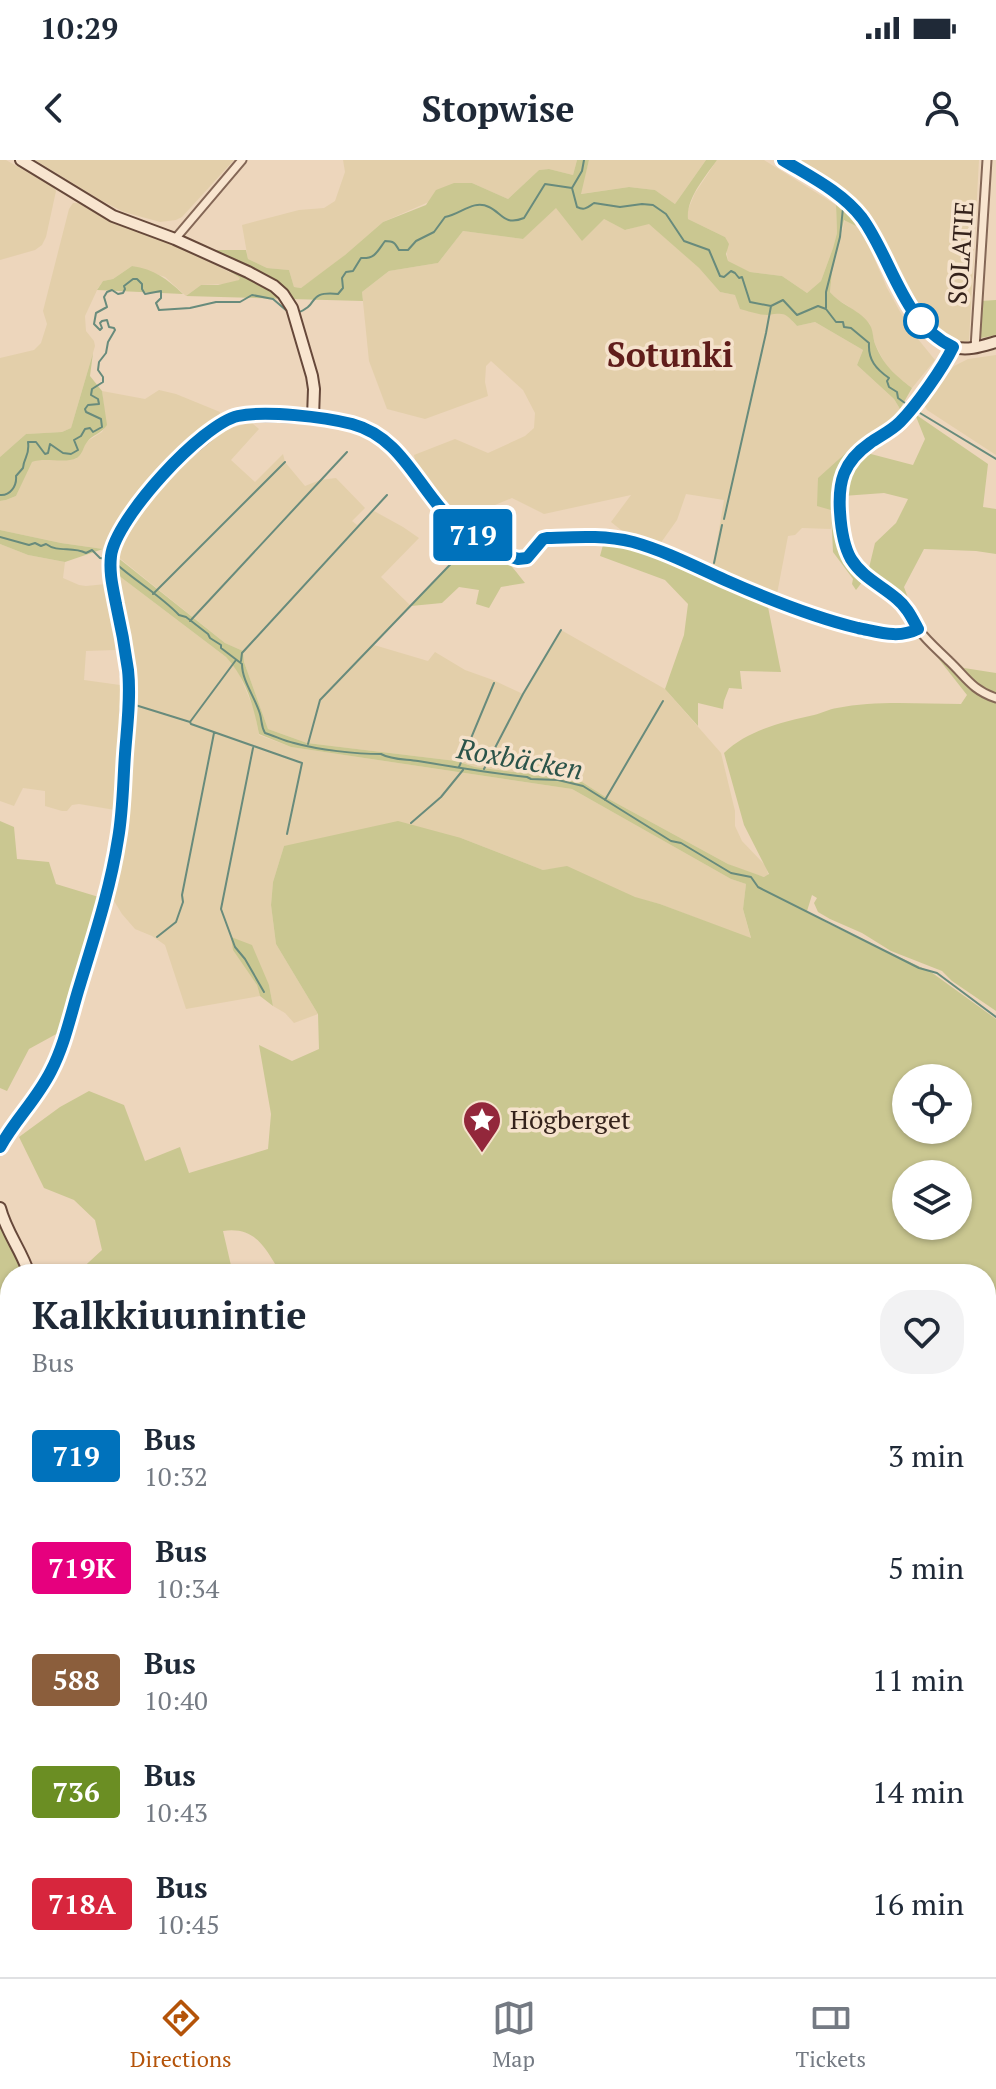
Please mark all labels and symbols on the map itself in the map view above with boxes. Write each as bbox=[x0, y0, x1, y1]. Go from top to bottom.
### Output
street label: SOLATIE bbox=[939, 200, 981, 306]
unlabelled marker bbox=[904, 304, 938, 338]
district label: Sotunki bbox=[607, 332, 733, 377]
line badge: 719 bbox=[427, 509, 519, 561]
water label: Roxbäcken bbox=[453, 729, 586, 788]
place icon: Högberget bbox=[461, 1099, 503, 1154]
place label: Högberget bbox=[510, 1102, 631, 1136]

